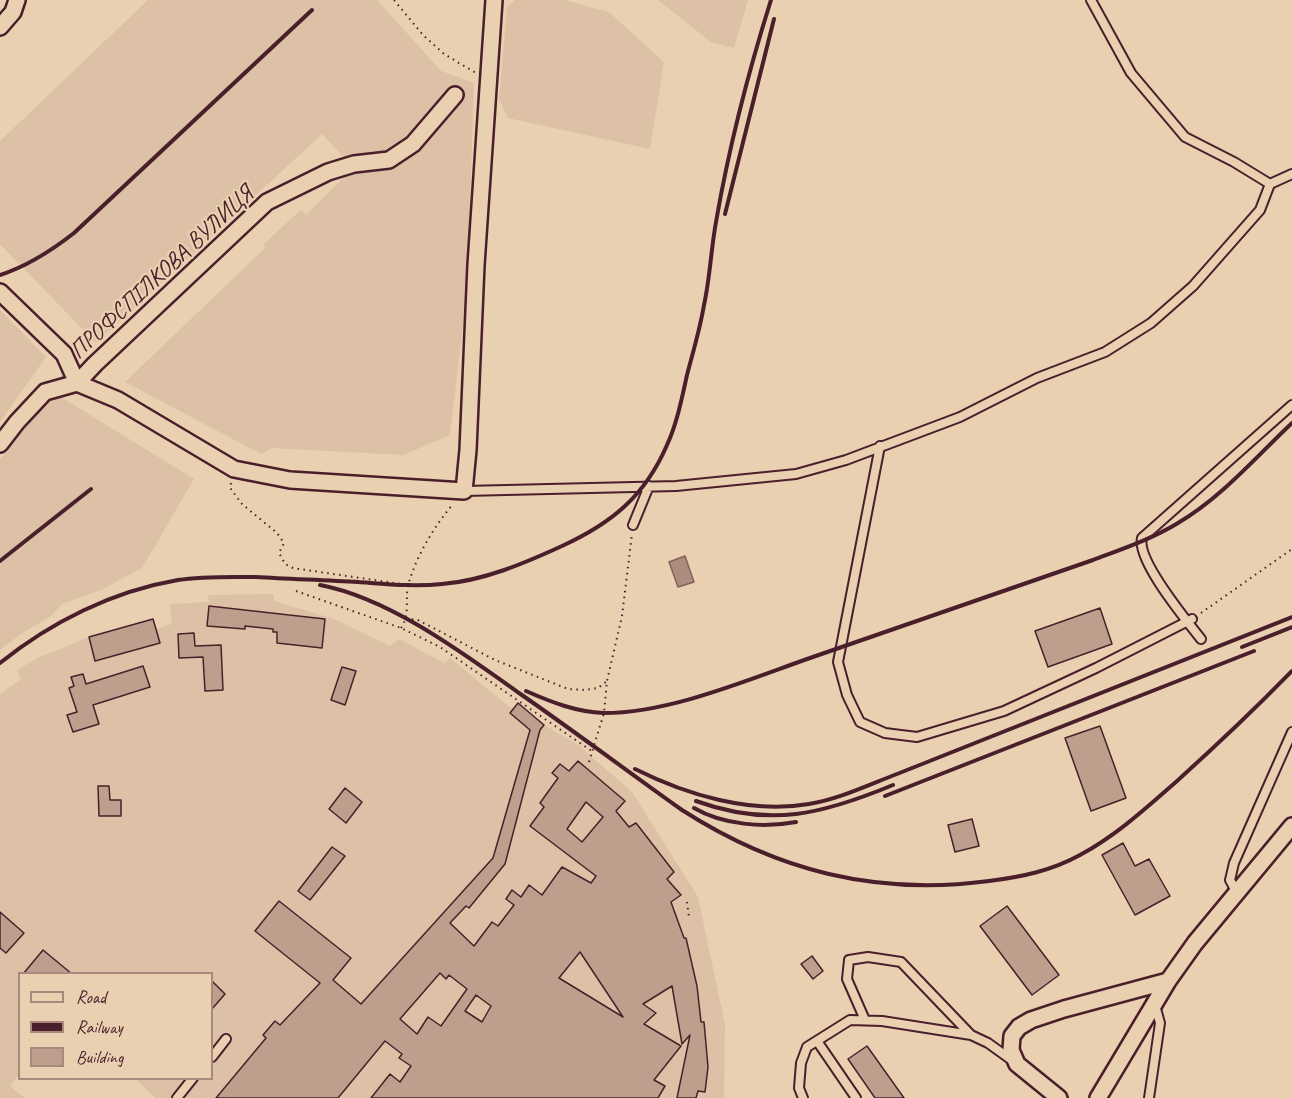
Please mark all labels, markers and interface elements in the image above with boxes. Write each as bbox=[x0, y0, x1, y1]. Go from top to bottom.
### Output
street label: ПРОФСПІЛКОВА ВУЛИЦЯ bbox=[64, 180, 260, 366]
legend bbox=[18, 972, 213, 1080]
text: Road bbox=[76, 986, 106, 1008]
text: Railway bbox=[76, 1016, 123, 1038]
text: Building bbox=[76, 1046, 123, 1068]

